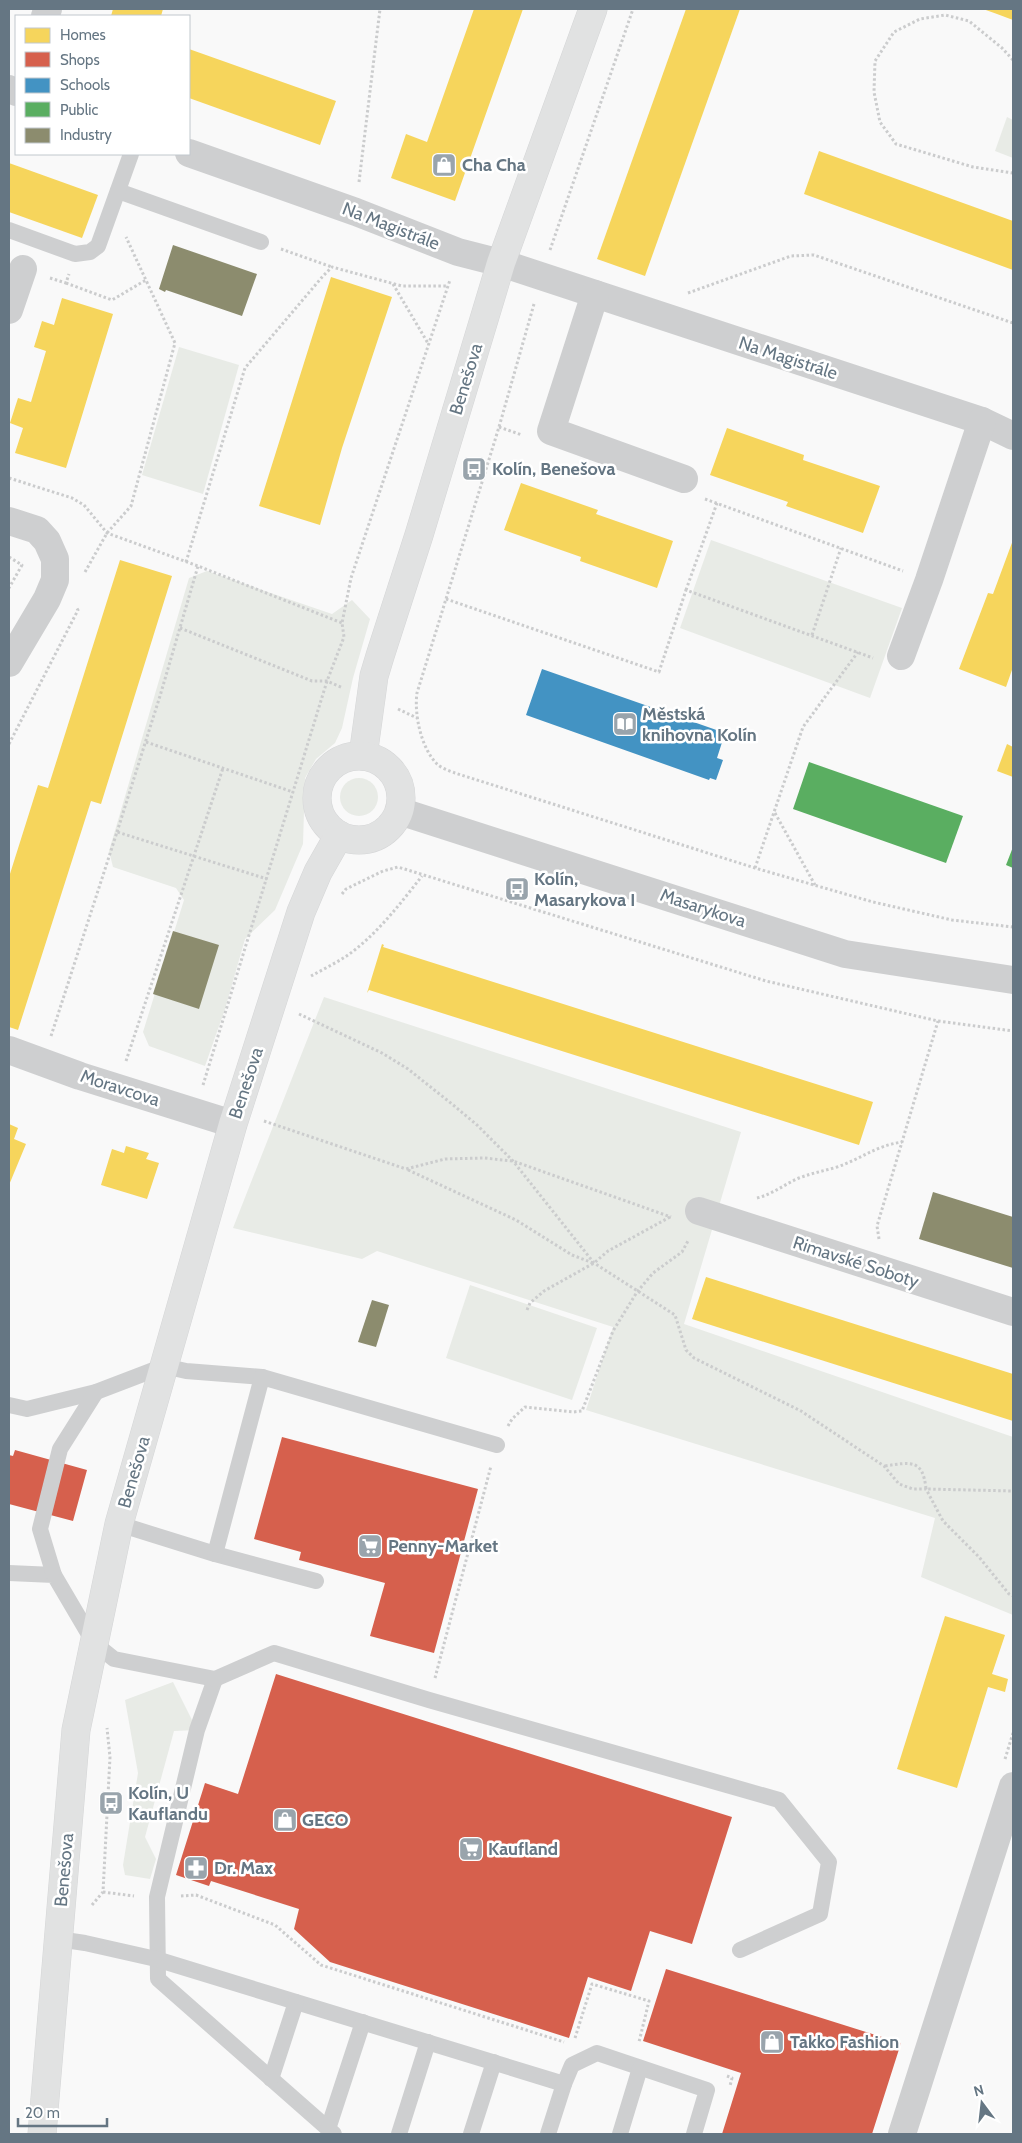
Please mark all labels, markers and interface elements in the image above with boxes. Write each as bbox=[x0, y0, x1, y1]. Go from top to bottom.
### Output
legend bbox=[15, 15, 190, 155]
text: Homes bbox=[60, 26, 106, 44]
text: Shops bbox=[60, 51, 100, 69]
text: Schools bbox=[60, 76, 110, 94]
text: Public bbox=[60, 101, 98, 119]
text: Industry bbox=[60, 126, 112, 144]
shop icon: Cha Cha bbox=[431, 152, 457, 178]
place label: Cha Cha bbox=[462, 154, 526, 176]
street label: Na Magistrále bbox=[339, 197, 443, 255]
street label: Na Magistrále bbox=[736, 332, 840, 384]
street label: Benešova bbox=[445, 340, 487, 418]
bus stop icon: Kolín, Benešova bbox=[461, 456, 487, 482]
place label: Kolín, Benešova bbox=[492, 458, 615, 480]
place label: Městská knihovna Kolín bbox=[642, 703, 757, 746]
library icon: Městská knihovna Kolín bbox=[612, 711, 638, 737]
place label: Kolín, Masarykova I bbox=[534, 868, 635, 911]
bus stop icon: Kolín, Masarykova I bbox=[504, 876, 530, 902]
street label: Masarykova bbox=[657, 884, 749, 932]
street label: Benešova bbox=[224, 1044, 268, 1122]
street label: Moravcova bbox=[78, 1065, 163, 1111]
street label: Rimavské Soboty bbox=[790, 1231, 922, 1293]
street label: Benešova bbox=[113, 1433, 155, 1511]
supermarket icon: Penny-Market bbox=[357, 1533, 383, 1559]
place label: Penny-Market bbox=[388, 1535, 498, 1557]
place label: Kolín, U Kauflandu bbox=[128, 1782, 208, 1825]
bus stop icon: Kolín, U Kauflandu bbox=[98, 1790, 124, 1816]
shop icon: GECO bbox=[272, 1807, 298, 1833]
place label: GECO bbox=[302, 1809, 349, 1831]
street label: Benešova bbox=[50, 1832, 78, 1908]
supermarket icon: Kaufland bbox=[458, 1836, 484, 1862]
place label: Kaufland bbox=[488, 1838, 558, 1860]
pharmacy icon: Dr. Max bbox=[183, 1855, 209, 1881]
place label: Dr. Max bbox=[214, 1857, 273, 1879]
shop icon: Takko Fashion bbox=[759, 2029, 785, 2055]
place label: Takko Fashion bbox=[790, 2031, 899, 2053]
north arrow bbox=[957, 2078, 1007, 2128]
text: N bbox=[972, 2080, 986, 2100]
scale bar bbox=[18, 2096, 106, 2128]
text: 20 m bbox=[25, 2104, 60, 2122]

